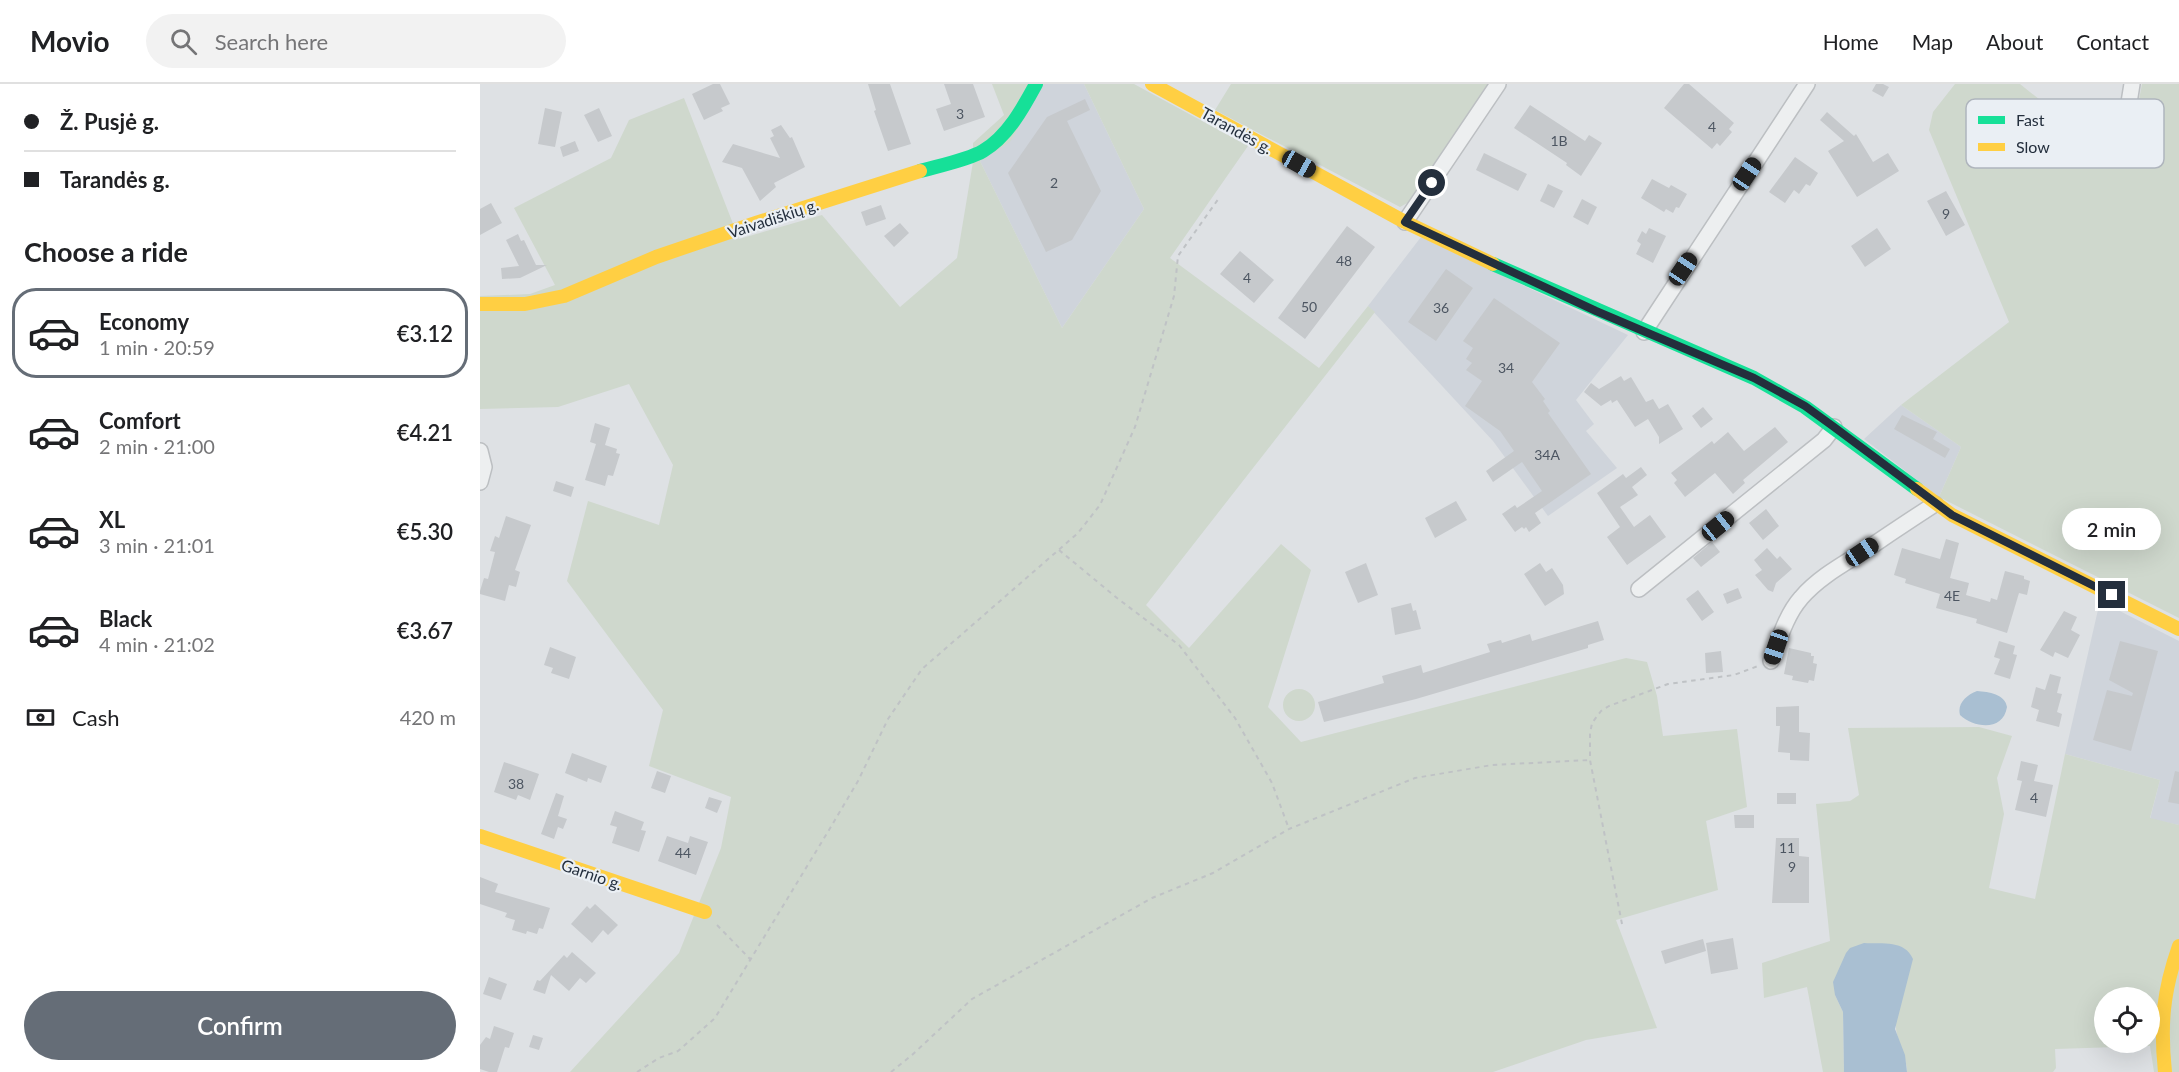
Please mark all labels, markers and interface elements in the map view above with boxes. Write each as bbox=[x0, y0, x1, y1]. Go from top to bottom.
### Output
search box bbox=[146, 14, 566, 68]
text: Movio bbox=[30, 24, 110, 58]
icon: search bbox=[167, 25, 200, 58]
text: Search here bbox=[215, 28, 328, 55]
text: Home bbox=[1823, 29, 1879, 54]
text: Map bbox=[1912, 29, 1953, 54]
text: About bbox=[1986, 29, 2043, 54]
text: Contact bbox=[2076, 29, 2149, 54]
legend bbox=[1966, 99, 2164, 168]
street label: Tarandės g. bbox=[1198, 103, 1276, 157]
house number: 3 bbox=[956, 105, 964, 122]
text: Ž. Pusjė g. bbox=[60, 108, 159, 135]
text: Fast bbox=[2016, 110, 2045, 129]
house number: 4 bbox=[1708, 118, 1716, 135]
house number: 1B bbox=[1550, 132, 1568, 149]
text: Slow bbox=[2016, 137, 2050, 156]
car bbox=[1279, 147, 1319, 181]
car bbox=[1729, 154, 1765, 194]
text: Tarandės g. bbox=[60, 166, 170, 193]
route start bbox=[1418, 169, 1445, 196]
house number: 2 bbox=[1050, 174, 1058, 191]
street label: Vaivadiškių g. bbox=[725, 194, 821, 242]
house number: 9 bbox=[1942, 205, 1950, 222]
text: Choose a ride bbox=[24, 235, 188, 268]
car bbox=[1665, 249, 1701, 289]
house number: 48 bbox=[1336, 252, 1352, 269]
house number: 4 bbox=[1243, 269, 1251, 286]
house number: 50 bbox=[1301, 298, 1317, 315]
house number: 36 bbox=[1433, 299, 1449, 316]
icon: car bbox=[27, 306, 81, 360]
text: Economy bbox=[99, 308, 189, 335]
text: €3.12 bbox=[397, 320, 453, 347]
text: 1 min · 20:59 bbox=[99, 335, 215, 359]
house number: 34 bbox=[1498, 359, 1514, 376]
icon: car bbox=[27, 405, 81, 459]
text: Comfort bbox=[99, 407, 181, 434]
text: €4.21 bbox=[397, 419, 453, 446]
text: 2 min · 21:00 bbox=[99, 434, 215, 458]
house number: 34A bbox=[1534, 446, 1560, 463]
icon: car bbox=[27, 504, 81, 558]
text: XL bbox=[99, 506, 125, 533]
car bbox=[1698, 508, 1738, 544]
callout: 2 min bbox=[2062, 508, 2162, 550]
text: 2 min bbox=[2087, 517, 2136, 541]
text: €5.30 bbox=[397, 518, 453, 545]
text: 3 min · 21:01 bbox=[99, 533, 215, 557]
car bbox=[1842, 534, 1882, 570]
route end bbox=[2098, 581, 2125, 608]
house number: 4E bbox=[1944, 587, 1960, 604]
icon: car bbox=[27, 603, 81, 657]
text: Black bbox=[99, 605, 152, 632]
text: €3.67 bbox=[397, 617, 453, 644]
car bbox=[1762, 627, 1790, 667]
text: 4 min · 21:02 bbox=[99, 632, 215, 656]
icon: cash bbox=[24, 701, 57, 734]
text: Cash bbox=[72, 704, 119, 731]
text: 420 m bbox=[400, 705, 456, 729]
house number: 38 bbox=[508, 775, 524, 792]
house number: 4 bbox=[2030, 789, 2038, 806]
house number: 11 bbox=[1779, 839, 1795, 856]
house number: 44 bbox=[675, 844, 691, 861]
street label: Garnio g. bbox=[559, 855, 625, 893]
house number: 9 bbox=[1788, 858, 1796, 875]
map controls bbox=[2094, 987, 2160, 1053]
button: locate bbox=[2094, 987, 2160, 1053]
button: Confirm bbox=[24, 991, 456, 1060]

